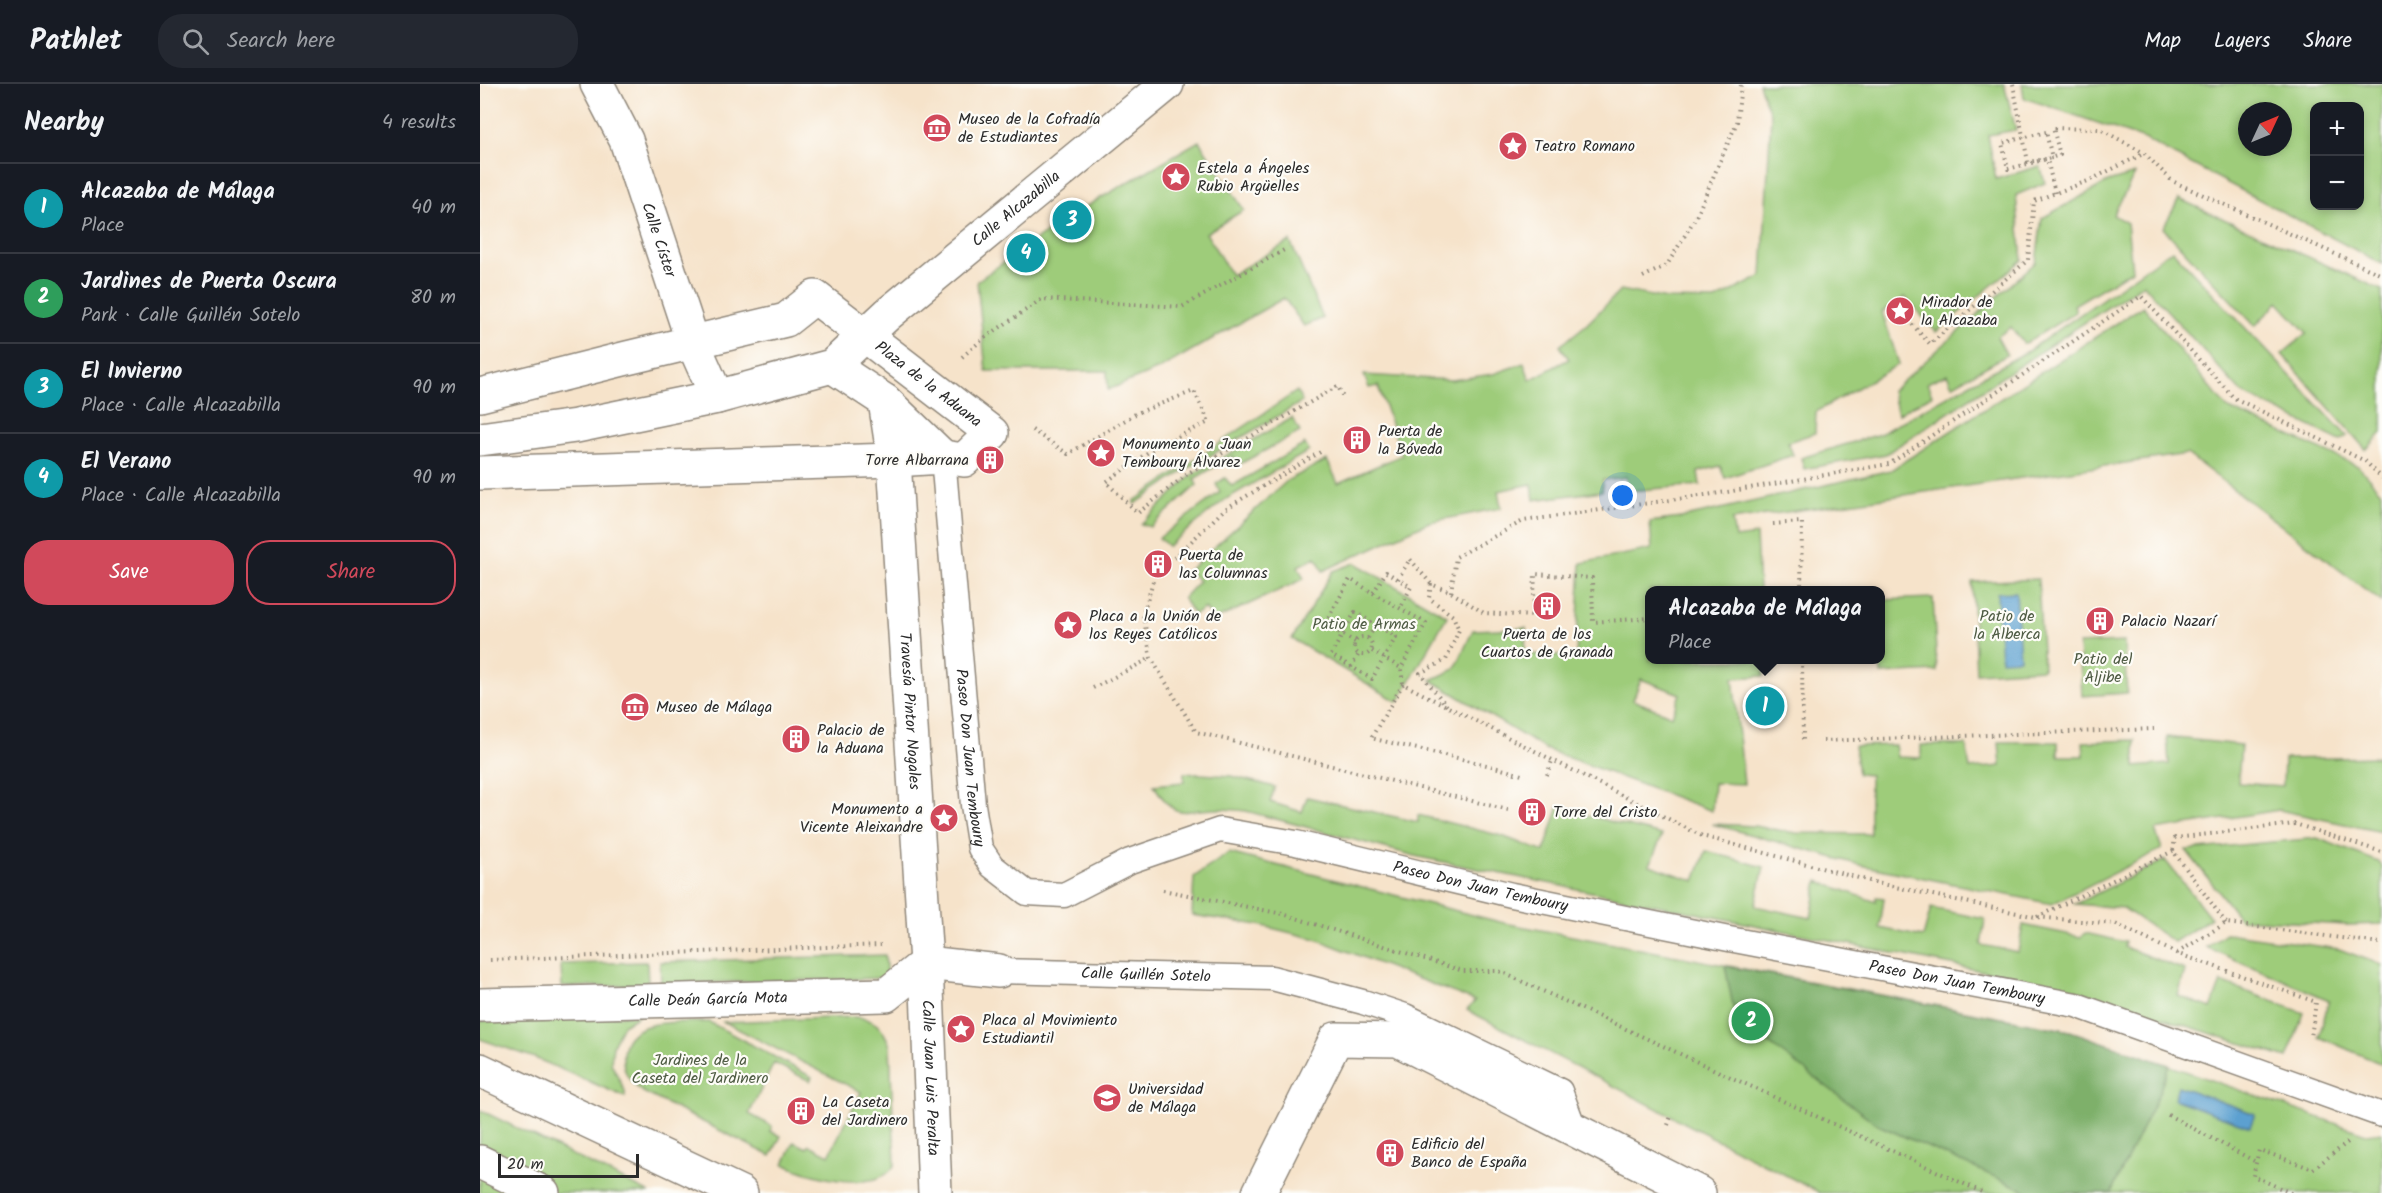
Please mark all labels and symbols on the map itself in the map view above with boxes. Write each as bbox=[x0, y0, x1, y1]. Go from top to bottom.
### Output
north arrow bbox=[2238, 102, 2292, 156]
place label: Museo de la Cofradía de Estudiantes bbox=[958, 107, 1100, 150]
museum icon: Museo de la Cofradía de Estudiantes bbox=[921, 112, 953, 144]
place icon: Teatro Romano bbox=[1497, 130, 1529, 162]
place label: Teatro Romano bbox=[1534, 134, 1635, 159]
place label: Estela a Ángeles Rubio Argüelles bbox=[1197, 156, 1310, 199]
place icon: Estela a Ángeles Rubio Argüelles bbox=[1160, 161, 1192, 193]
street label: Calle Alcazabilla bbox=[966, 164, 1066, 253]
pin: 3 bbox=[1052, 198, 1092, 242]
street label: Calle Císter bbox=[635, 199, 683, 282]
pin: 4 bbox=[1006, 230, 1046, 276]
place label: Mirador de la Alcazaba bbox=[1921, 290, 1998, 333]
place icon: Mirador de la Alcazaba bbox=[1884, 295, 1916, 327]
street label: Plaza de la Aduana bbox=[869, 335, 987, 433]
place label: Puerta de la Bóveda bbox=[1378, 419, 1443, 462]
building icon: Puerta de la Bóveda bbox=[1341, 424, 1373, 456]
place label: Monumento a Juan Temboury Álvarez bbox=[1122, 432, 1252, 475]
place icon: Monumento a Juan Temboury Álvarez bbox=[1085, 437, 1117, 469]
building icon: Torre Albarrana bbox=[974, 444, 1006, 476]
place label: Torre Albarrana bbox=[865, 448, 969, 473]
your location bbox=[1608, 481, 1637, 510]
place label: Puerta de las Columnas bbox=[1179, 543, 1268, 586]
building icon: Puerta de las Columnas bbox=[1142, 548, 1174, 580]
building icon: Puerta de los Cuartos de Granada bbox=[1531, 590, 1563, 622]
place label: Placa a la Unión de los Reyes Católicos bbox=[1089, 604, 1221, 647]
park label: Patio de la Alberca bbox=[1973, 604, 2041, 647]
building icon: Palacio Nazarí bbox=[2084, 605, 2116, 637]
place icon: Placa a la Unión de los Reyes Católicos bbox=[1052, 609, 1084, 641]
place label: Palacio Nazarí bbox=[2121, 609, 2217, 634]
park label: Patio de Armas bbox=[1312, 612, 1416, 637]
place label: Puerta de los Cuartos de Granada bbox=[1481, 622, 1613, 665]
street label: Travesía Pintor Nogales bbox=[893, 632, 927, 791]
park label: Patio del Aljibe bbox=[2074, 647, 2133, 690]
street label: Paseo Don Juan Temboury bbox=[949, 668, 992, 849]
pin: 1 bbox=[1746, 684, 1784, 728]
museum icon: Museo de Málaga bbox=[619, 691, 651, 723]
place label: Museo de Málaga bbox=[656, 695, 772, 720]
place label: Palacio de la Aduana bbox=[817, 718, 884, 761]
building icon: Palacio de la Aduana bbox=[780, 723, 812, 755]
building icon: Torre del Cristo bbox=[1516, 796, 1548, 828]
place label: Monumento a Vicente Aleixandre bbox=[800, 797, 923, 840]
place label: Torre del Cristo bbox=[1553, 800, 1657, 825]
place icon: Monumento a Vicente Aleixandre bbox=[928, 802, 960, 834]
street label: Paseo Don Juan Temboury bbox=[1391, 854, 1571, 919]
street label: Paseo Don Juan Temboury bbox=[1867, 953, 2048, 1011]
street label: Calle Guillén Sotelo bbox=[1081, 961, 1211, 989]
street label: Calle Deán García Mota bbox=[628, 985, 788, 1014]
pin: 2 bbox=[1732, 998, 1770, 1044]
street label: Calle Juan Luis Peralta bbox=[915, 999, 946, 1156]
place label: Placa al Movimiento Estudiantil bbox=[982, 1008, 1117, 1051]
place icon: Placa al Movimiento Estudiantil bbox=[945, 1013, 977, 1045]
park label: Jardines de la Caseta del Jardinero bbox=[631, 1048, 769, 1091]
place label: Universidad de Málaga bbox=[1128, 1077, 1204, 1120]
school or university icon: Universidad de Málaga bbox=[1091, 1082, 1123, 1114]
place label: La Caseta del Jardinero bbox=[822, 1090, 908, 1133]
building icon: La Caseta del Jardinero bbox=[785, 1095, 817, 1127]
place label: Edificio del Banco de España bbox=[1411, 1132, 1527, 1175]
building icon: Edificio del Banco de España bbox=[1374, 1137, 1406, 1169]
scale bar bbox=[498, 1151, 639, 1178]

